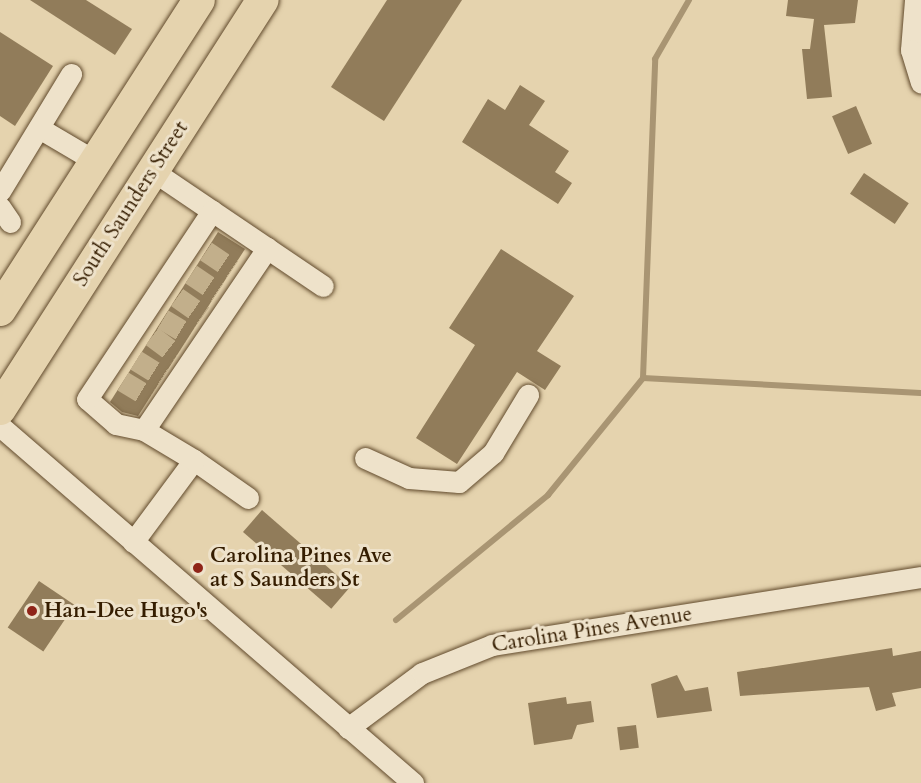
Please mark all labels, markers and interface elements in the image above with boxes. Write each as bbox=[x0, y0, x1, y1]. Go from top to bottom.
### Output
street label: South Saunders Street bbox=[68, 117, 194, 291]
place label: Carolina Pines Ave at S Saunders St bbox=[210, 543, 392, 593]
marker: Carolina Pines Ave at S Saunders St bbox=[191, 561, 205, 575]
place label: Han-Dee Hugo's bbox=[44, 598, 207, 624]
street label: Carolina Pines Avenue bbox=[490, 602, 694, 658]
marker: Han-Dee Hugo's bbox=[25, 604, 39, 618]

